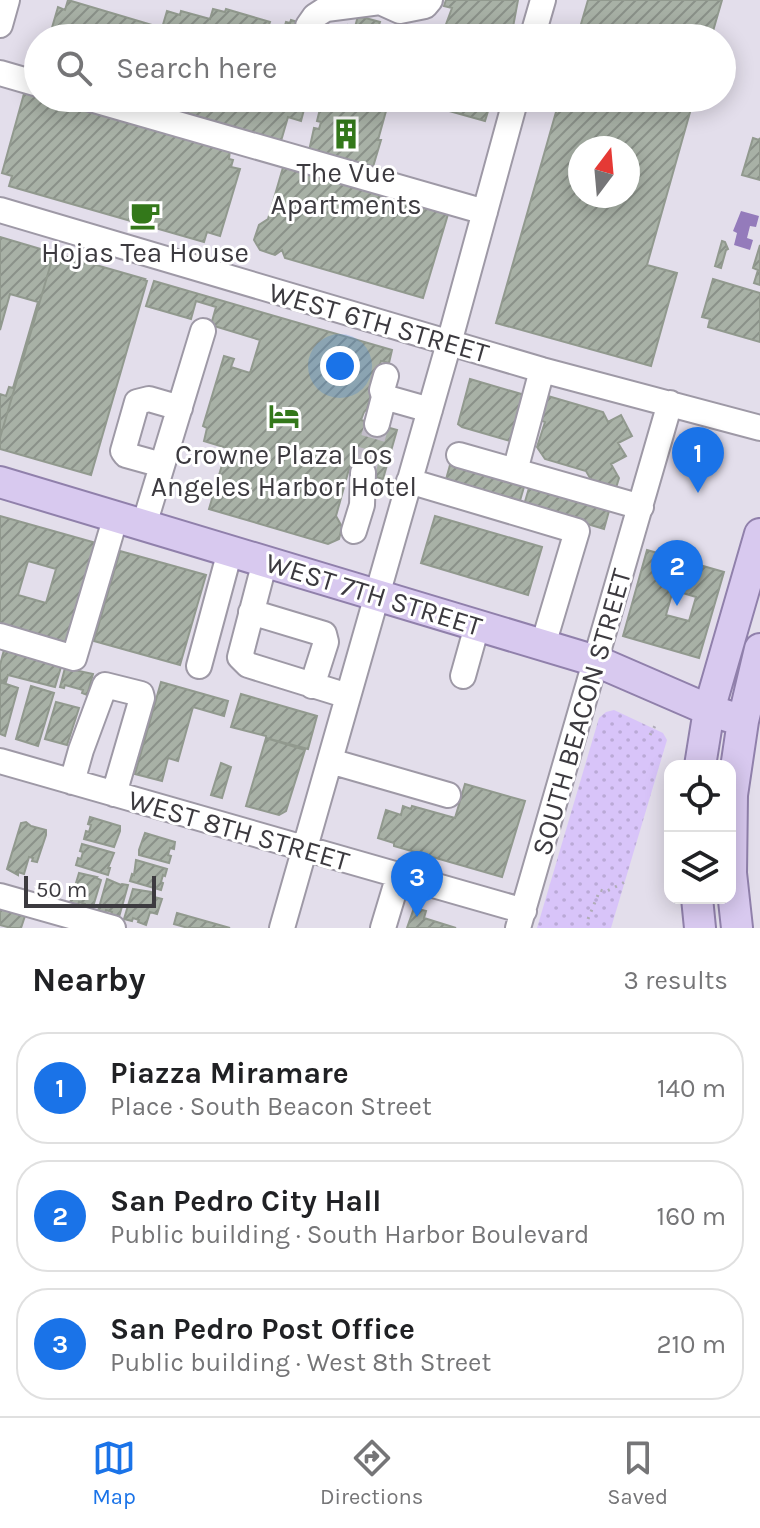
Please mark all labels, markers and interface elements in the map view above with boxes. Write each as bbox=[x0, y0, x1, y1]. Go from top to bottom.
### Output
search box bbox=[24, 24, 736, 112]
icon: search bbox=[52, 46, 96, 90]
text: Search here bbox=[116, 50, 277, 86]
building icon: The Vue Apartments bbox=[329, 117, 363, 151]
north arrow bbox=[568, 136, 640, 208]
place label: The Vue Apartments bbox=[270, 156, 422, 221]
cafe icon: Hojas Tea House bbox=[128, 198, 162, 232]
place label: Hojas Tea House bbox=[41, 236, 249, 269]
street label: WEST 6TH STREET bbox=[265, 275, 493, 370]
your location bbox=[320, 346, 360, 386]
hotel icon: Crowne Plaza Los Angeles Harbor Hotel bbox=[267, 399, 301, 433]
pin: 1 bbox=[672, 427, 724, 493]
place label: Crowne Plaza Los Angeles Harbor Hotel bbox=[151, 438, 417, 503]
pin: 2 bbox=[651, 540, 703, 606]
street label: WEST 7TH STREET bbox=[262, 546, 486, 643]
street label: SOUTH BEACON STREET bbox=[525, 565, 638, 859]
map controls bbox=[664, 760, 736, 904]
button: locate bbox=[664, 760, 736, 832]
street label: WEST 8TH STREET bbox=[124, 783, 353, 878]
button: layers bbox=[664, 832, 736, 904]
pin: 3 bbox=[391, 851, 443, 917]
scale bar bbox=[24, 872, 156, 908]
text: 50 m bbox=[36, 877, 87, 903]
text: Nearby bbox=[32, 960, 146, 1000]
text: 3 results bbox=[624, 965, 728, 996]
text: Piazza Miramare bbox=[110, 1055, 349, 1091]
text: 1 bbox=[55, 1073, 65, 1104]
text: 140 m bbox=[657, 1073, 726, 1104]
text: Place · South Beacon Street bbox=[110, 1091, 432, 1122]
text: San Pedro City Hall bbox=[110, 1183, 381, 1219]
text: 2 bbox=[52, 1201, 68, 1232]
text: 160 m bbox=[657, 1201, 726, 1232]
text: Public building · South Harbor Boulevard bbox=[110, 1219, 589, 1250]
text: San Pedro Post Office bbox=[110, 1311, 415, 1347]
text: 3 bbox=[52, 1329, 68, 1360]
text: 210 m bbox=[656, 1329, 726, 1360]
text: Public building · West 8th Street bbox=[110, 1347, 491, 1378]
tab: Map bbox=[92, 1436, 136, 1510]
tab: Directions bbox=[320, 1436, 423, 1510]
tab: Saved bbox=[607, 1436, 668, 1510]

